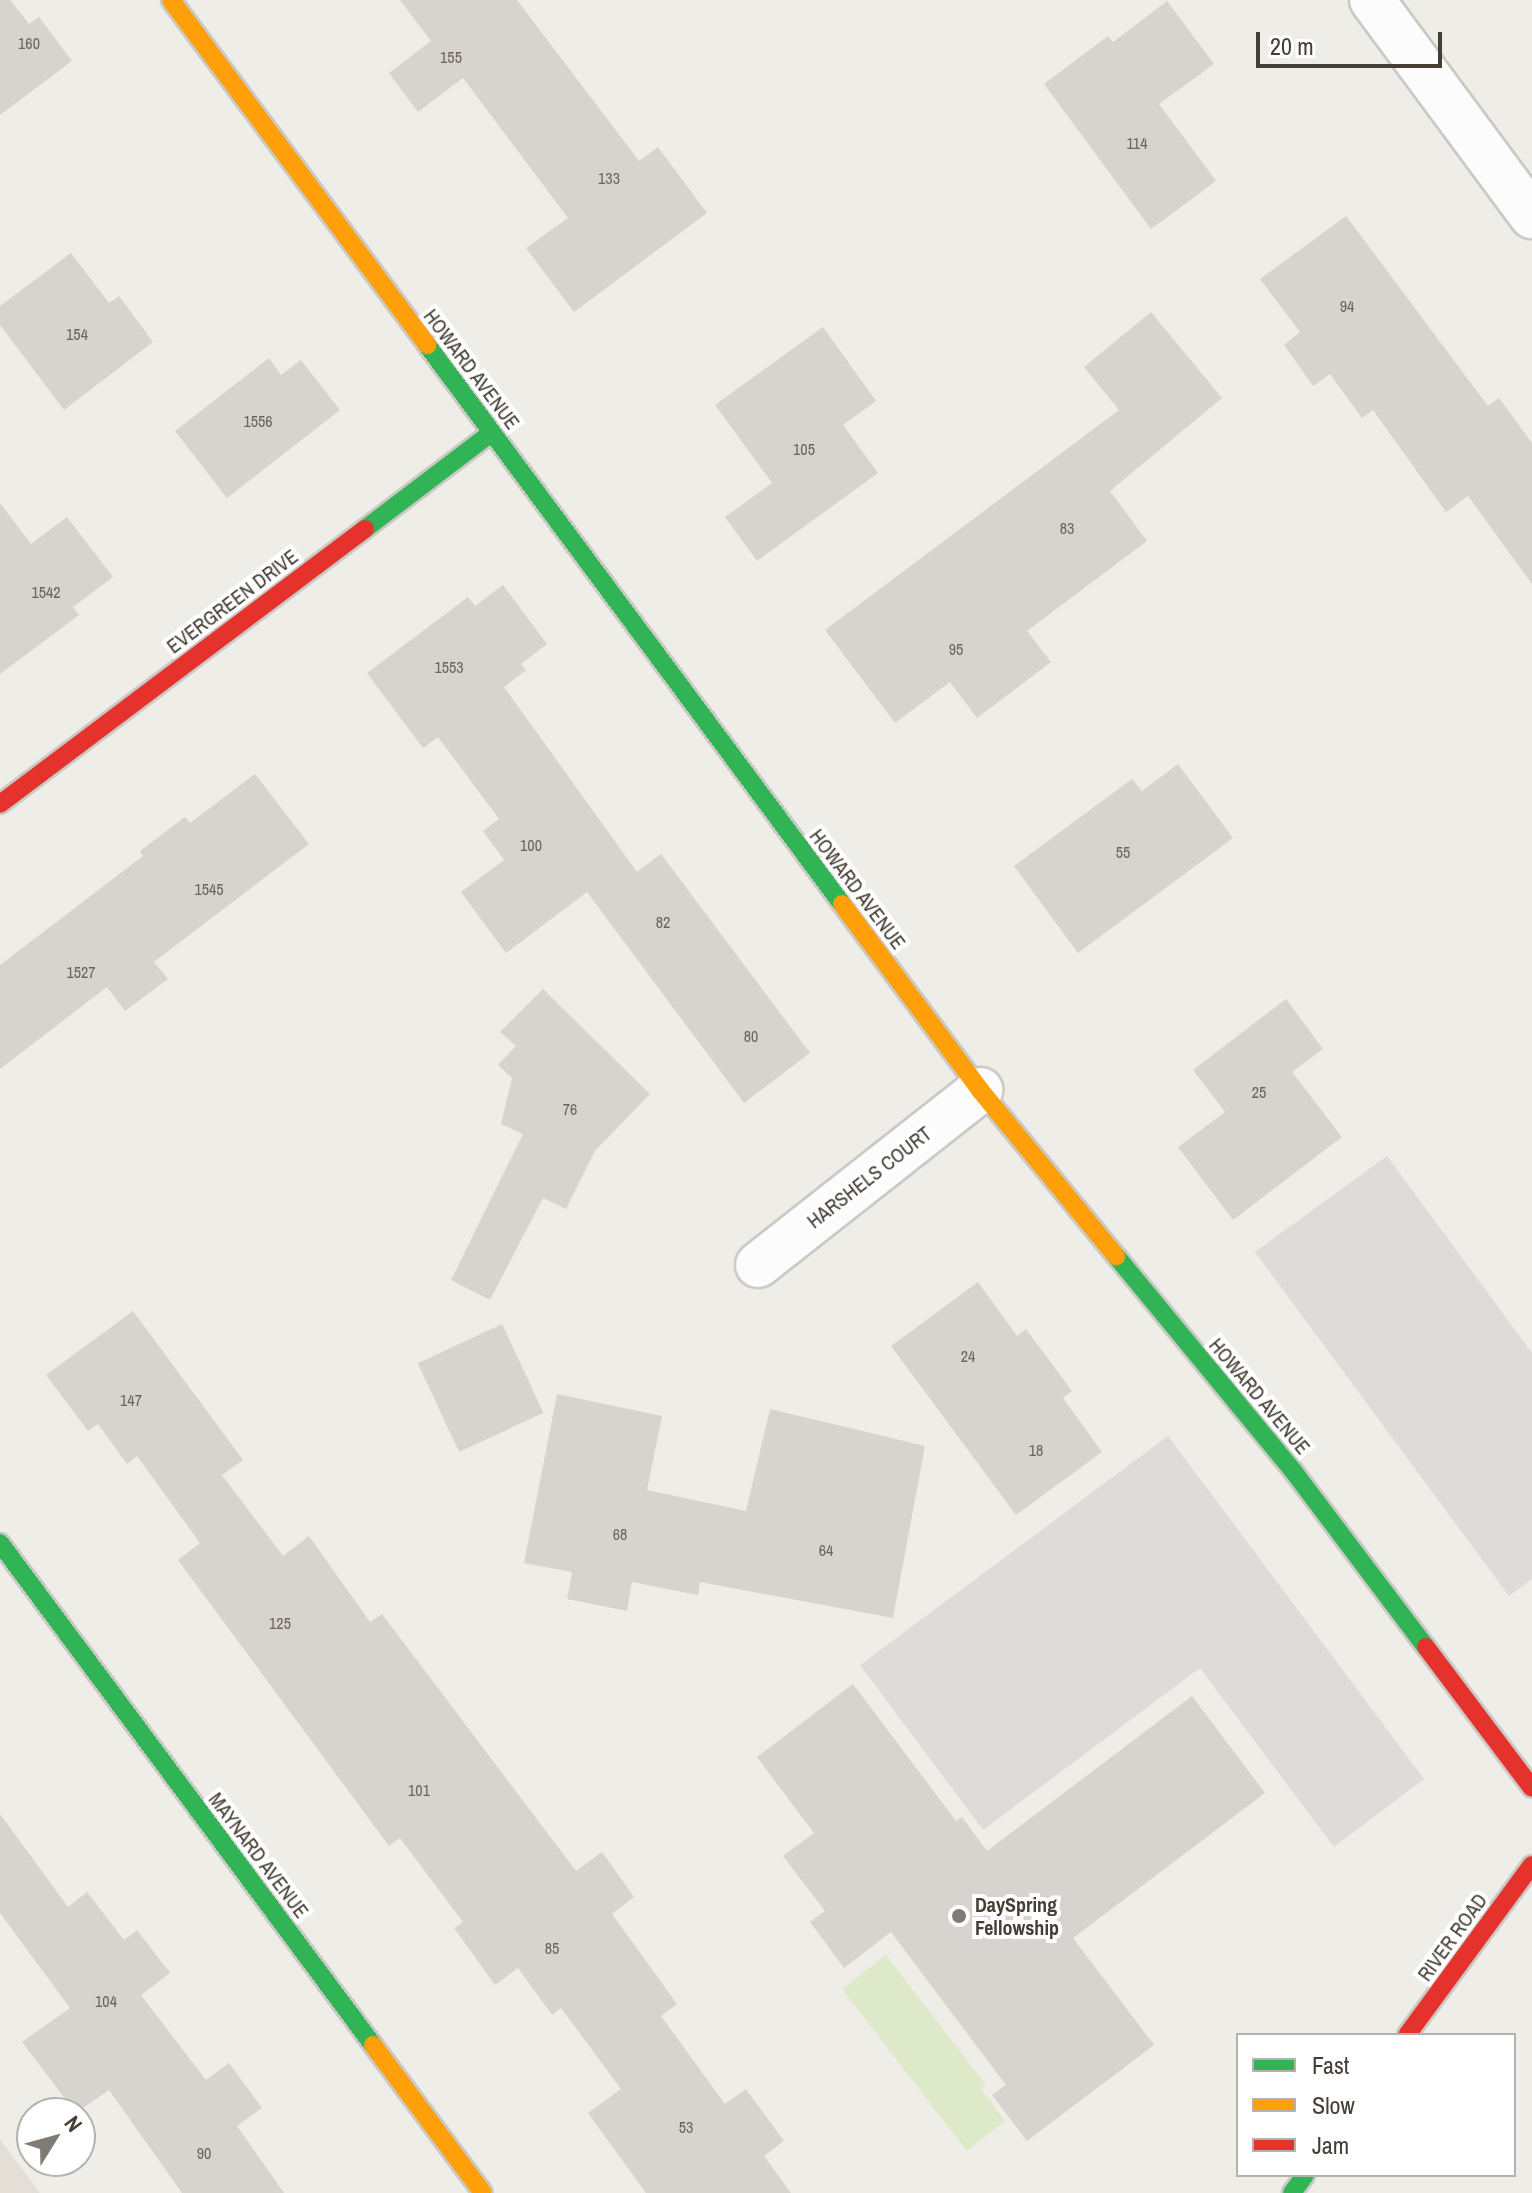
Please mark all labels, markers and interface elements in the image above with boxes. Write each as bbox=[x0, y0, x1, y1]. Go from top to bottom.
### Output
scale bar bbox=[1260, 16, 1446, 66]
text: 20 m bbox=[1270, 30, 1314, 62]
house number: 160 bbox=[18, 33, 40, 53]
house number: 155 bbox=[440, 47, 462, 67]
house number: 114 bbox=[1127, 133, 1147, 153]
house number: 133 bbox=[598, 168, 620, 188]
house number: 94 bbox=[1340, 296, 1354, 316]
street label: HOWARD AVENUE bbox=[419, 304, 525, 434]
house number: 154 bbox=[66, 324, 88, 344]
house number: 1556 bbox=[243, 411, 273, 431]
house number: 105 bbox=[793, 439, 815, 459]
house number: 83 bbox=[1060, 518, 1074, 538]
street label: EVERGREEN DRIVE bbox=[162, 544, 302, 658]
house number: 1542 bbox=[31, 582, 61, 602]
house number: 95 bbox=[949, 639, 963, 659]
house number: 1553 bbox=[434, 657, 464, 677]
street label: HOWARD AVENUE bbox=[805, 824, 911, 954]
house number: 100 bbox=[520, 835, 542, 855]
house number: 55 bbox=[1116, 842, 1130, 862]
house number: 1545 bbox=[194, 879, 224, 899]
house number: 82 bbox=[656, 912, 670, 932]
house number: 1527 bbox=[66, 962, 96, 982]
house number: 80 bbox=[744, 1026, 758, 1046]
house number: 25 bbox=[1252, 1082, 1266, 1102]
house number: 76 bbox=[563, 1099, 577, 1119]
street label: HARSHELS COURT bbox=[802, 1121, 936, 1233]
street label: HOWARD AVENUE bbox=[1204, 1333, 1316, 1459]
house number: 24 bbox=[961, 1346, 975, 1366]
house number: 147 bbox=[120, 1390, 142, 1410]
house number: 18 bbox=[1029, 1440, 1043, 1460]
house number: 68 bbox=[613, 1524, 627, 1544]
house number: 64 bbox=[819, 1540, 833, 1560]
house number: 125 bbox=[269, 1613, 291, 1633]
house number: 101 bbox=[408, 1780, 430, 1800]
street label: MAYNARD AVENUE bbox=[204, 1787, 314, 1923]
street label: RIVER ROAD bbox=[1412, 1889, 1492, 1985]
place label: DaySpring Fellowship bbox=[975, 1892, 1059, 1939]
marker: DaySpring Fellowship bbox=[950, 1907, 968, 1925]
house number: 85 bbox=[545, 1938, 559, 1958]
house number: 104 bbox=[95, 1991, 117, 2011]
legend bbox=[1236, 2033, 1516, 2177]
text: Fast bbox=[1312, 2049, 1349, 2081]
text: Slow bbox=[1312, 2089, 1355, 2121]
north arrow bbox=[16, 2097, 96, 2177]
text: N bbox=[58, 2110, 89, 2138]
house number: 53 bbox=[679, 2117, 693, 2137]
text: Jam bbox=[1312, 2129, 1349, 2161]
house number: 90 bbox=[197, 2143, 211, 2163]

